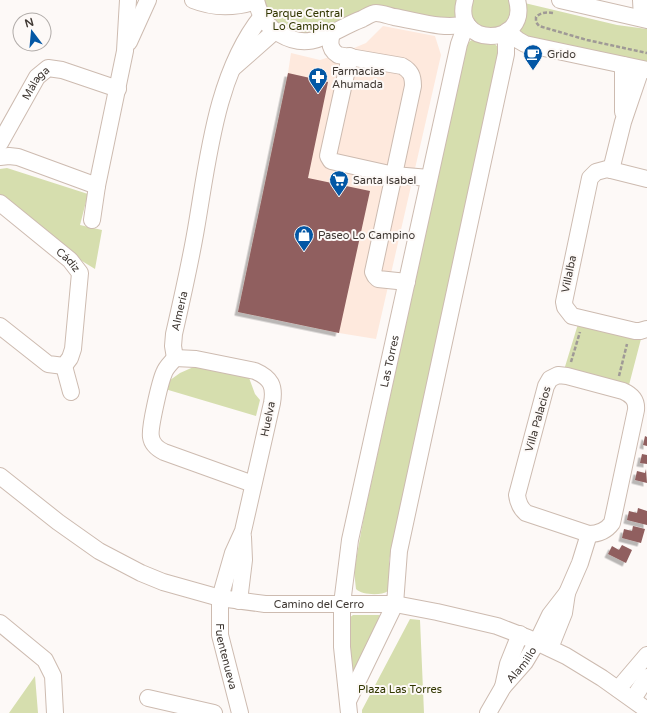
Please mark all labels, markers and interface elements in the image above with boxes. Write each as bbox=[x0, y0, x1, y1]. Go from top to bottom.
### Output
park label: Parque Central Lo Campino bbox=[265, 7, 343, 33]
north arrow bbox=[12, 12, 52, 52]
text: N bbox=[23, 15, 35, 30]
cafe icon: Grido bbox=[522, 43, 544, 71]
place label: Grido bbox=[547, 48, 576, 61]
street label: Málaga bbox=[19, 63, 52, 102]
place label: Farmacias Ahumada bbox=[332, 65, 385, 91]
pharmacy icon: Farmacias Ahumada bbox=[307, 66, 329, 94]
supermarket icon: Santa Isabel bbox=[328, 169, 350, 197]
place label: Santa Isabel bbox=[353, 174, 416, 187]
shop icon: Paseo Lo Campino bbox=[293, 224, 315, 252]
place label: Paseo Lo Campino bbox=[318, 229, 416, 242]
street label: Cádiz bbox=[54, 245, 84, 275]
street label: Villalba bbox=[559, 254, 579, 294]
street label: Almería bbox=[168, 290, 190, 332]
street label: Las Torres bbox=[377, 334, 401, 389]
street label: Villa Palacios bbox=[522, 385, 554, 453]
street label: Huelva bbox=[258, 400, 278, 438]
street label: Camino del Cerro bbox=[274, 598, 365, 611]
street label: Fuentenueva bbox=[214, 623, 240, 691]
street label: Alamillo bbox=[503, 644, 539, 685]
park label: Plaza Las Torres bbox=[358, 683, 442, 696]

